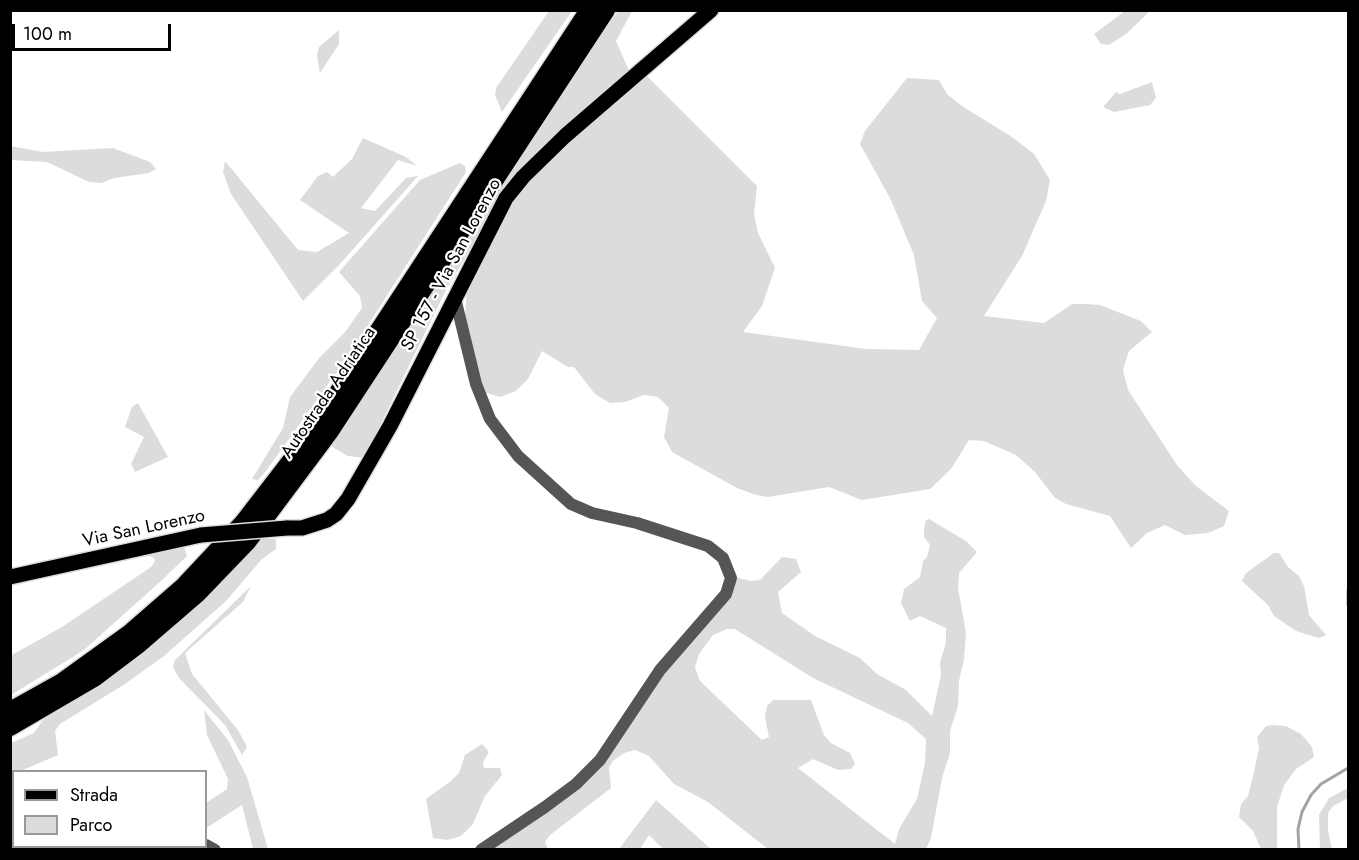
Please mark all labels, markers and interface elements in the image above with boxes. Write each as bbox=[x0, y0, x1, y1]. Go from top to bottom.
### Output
scale bar bbox=[15, 12, 174, 50]
text: 100 m bbox=[23, 21, 72, 47]
street label: SP 157 - Via San Lorenzo bbox=[397, 175, 507, 355]
street label: Autostrada Adriatica bbox=[277, 323, 381, 463]
street label: Via San Lorenzo bbox=[81, 506, 207, 552]
legend bbox=[12, 770, 207, 848]
text: Strada bbox=[70, 782, 118, 808]
text: Parco bbox=[70, 812, 112, 838]

